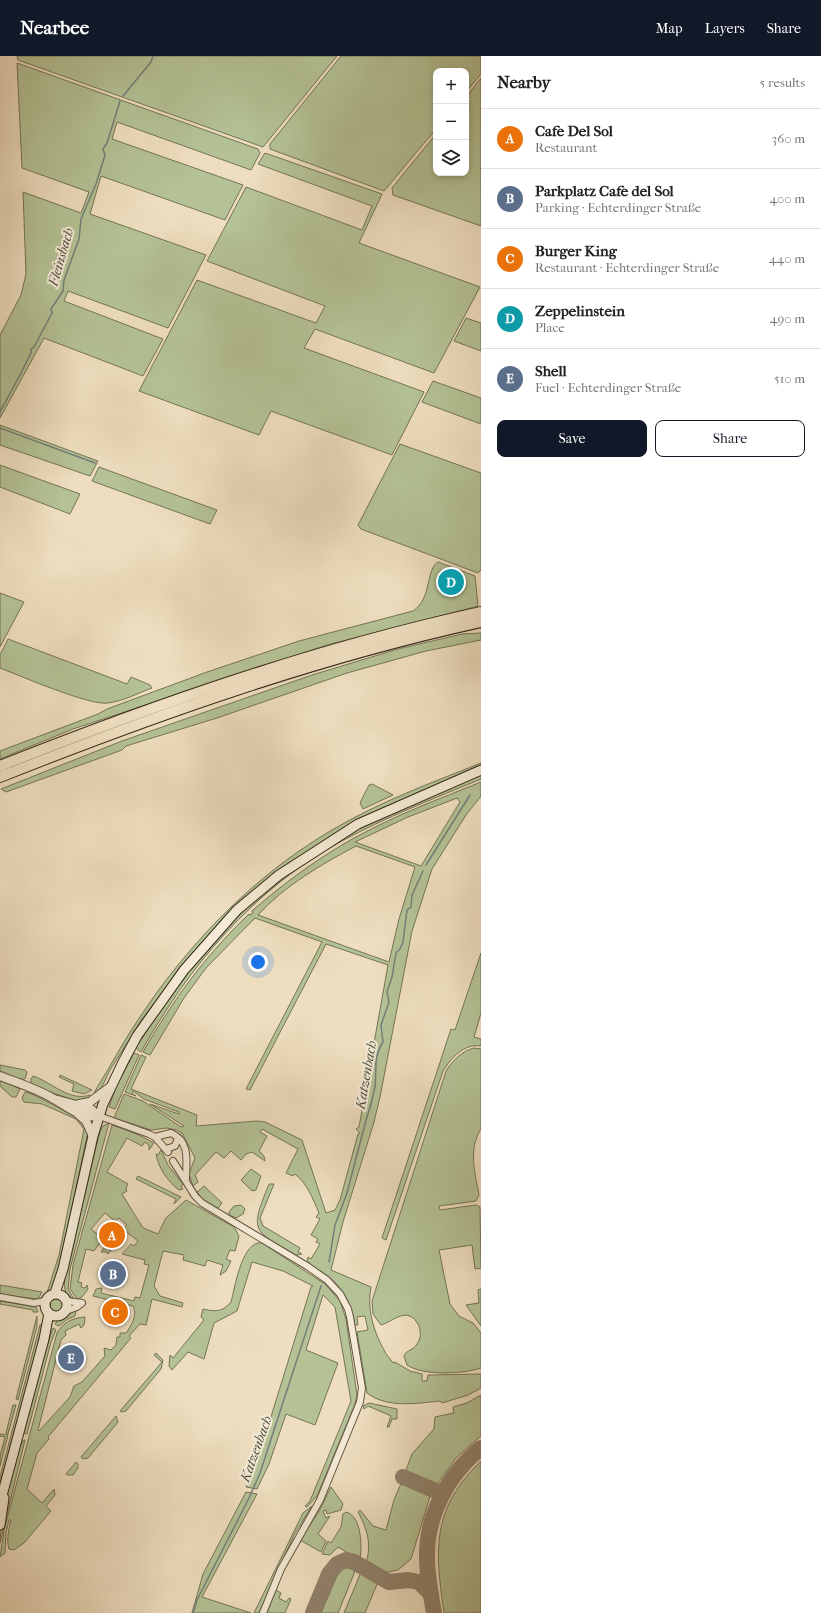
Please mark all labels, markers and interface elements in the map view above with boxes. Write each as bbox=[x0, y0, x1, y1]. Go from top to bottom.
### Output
text: Nearbee bbox=[20, 17, 89, 39]
text: Map bbox=[656, 20, 683, 37]
text: Layers bbox=[705, 20, 745, 37]
text: Share bbox=[767, 20, 801, 37]
map controls bbox=[433, 68, 469, 176]
button: + bbox=[433, 68, 469, 104]
text: Nearby bbox=[497, 72, 551, 92]
text: 5 results bbox=[760, 75, 805, 90]
button: − bbox=[433, 104, 469, 140]
text: Cafe Del Sol bbox=[535, 122, 613, 140]
text: A bbox=[506, 131, 514, 146]
text: 360 m bbox=[772, 131, 805, 146]
button: layers bbox=[433, 140, 469, 176]
text: Restaurant bbox=[535, 140, 597, 155]
text: Parkplatz Cafe del Sol bbox=[535, 182, 674, 200]
text: B bbox=[506, 191, 514, 206]
text: 400 m bbox=[769, 191, 805, 206]
text: Parking · Echterdinger Straße bbox=[535, 200, 701, 215]
water label: Fleinsbach bbox=[44, 226, 77, 289]
text: Burger King bbox=[535, 242, 617, 260]
text: C bbox=[506, 251, 514, 266]
text: 440 m bbox=[769, 251, 805, 266]
text: Restaurant · Echterdinger Straße bbox=[535, 260, 719, 275]
text: Zeppelinstein bbox=[535, 302, 625, 320]
text: D bbox=[505, 311, 515, 326]
text: 490 m bbox=[770, 311, 805, 326]
text: Place bbox=[535, 320, 565, 335]
text: Shell bbox=[535, 362, 567, 380]
text: E bbox=[506, 371, 514, 386]
text: 510 m bbox=[774, 371, 805, 386]
text: Fuel · Echterdinger Straße bbox=[535, 380, 681, 395]
button: Save bbox=[497, 420, 647, 457]
button: Share bbox=[655, 420, 805, 457]
pin: D bbox=[438, 567, 464, 597]
your location bbox=[248, 952, 268, 972]
water label: Katzenbach bbox=[351, 1040, 380, 1111]
pin: A bbox=[99, 1220, 125, 1250]
pin: B bbox=[100, 1259, 126, 1289]
pin: C bbox=[102, 1297, 128, 1327]
pin: E bbox=[58, 1343, 84, 1373]
water label: Katzenbach bbox=[236, 1414, 276, 1485]

